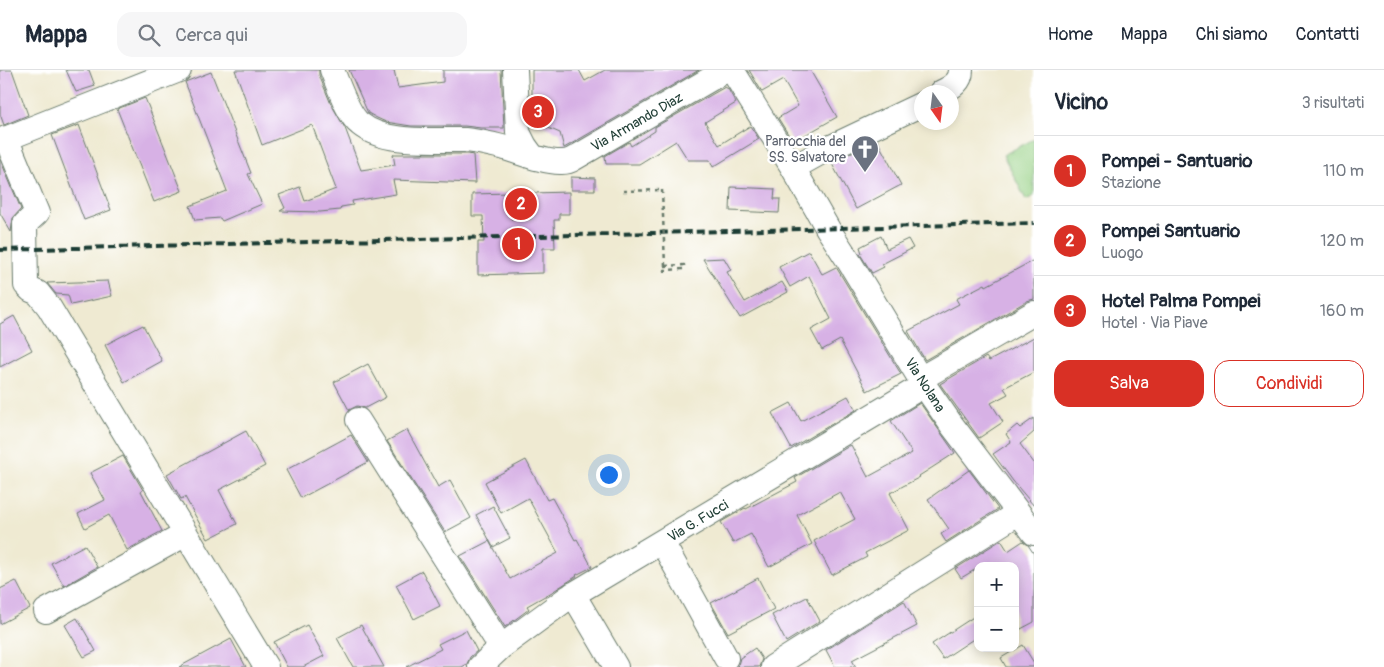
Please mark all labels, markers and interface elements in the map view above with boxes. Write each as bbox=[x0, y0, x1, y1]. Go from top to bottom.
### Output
search box bbox=[117, 12, 467, 57]
text: Mappa bbox=[25, 20, 87, 49]
icon: search bbox=[135, 21, 163, 49]
text: Cerca qui bbox=[175, 23, 248, 47]
text: Home bbox=[1047, 23, 1093, 46]
text: Mappa bbox=[1121, 23, 1167, 46]
text: Chi siamo bbox=[1195, 23, 1268, 46]
text: Contatti bbox=[1296, 23, 1359, 46]
north arrow bbox=[914, 85, 959, 130]
street label: Via Armando Diaz bbox=[588, 89, 686, 155]
text: Vicino bbox=[1054, 89, 1108, 116]
pin: 3 bbox=[522, 93, 554, 131]
text: 3 risultati bbox=[1302, 93, 1364, 113]
place label: Parrocchia del SS. Salvatore bbox=[765, 133, 846, 166]
church icon: Parrocchia del SS. Salvatore bbox=[850, 134, 880, 173]
text: Pompei - Santuario bbox=[1101, 149, 1252, 173]
text: 1 bbox=[1067, 161, 1073, 181]
text: 110 m bbox=[1323, 161, 1364, 181]
text: Stazione bbox=[1101, 173, 1161, 193]
pin: 2 bbox=[505, 185, 537, 223]
text: Pompei Santuario bbox=[1101, 219, 1240, 243]
pin: 1 bbox=[502, 225, 534, 263]
text: 2 bbox=[1066, 231, 1074, 251]
text: 120 m bbox=[1320, 231, 1364, 251]
text: Luogo bbox=[1101, 243, 1143, 263]
text: Hotel Palma Pompei bbox=[1101, 289, 1261, 313]
text: 3 bbox=[1066, 301, 1074, 321]
text: 160 m bbox=[1320, 301, 1364, 321]
text: Hotel · Via Piave bbox=[1101, 313, 1208, 333]
street label: Via Nolana bbox=[901, 355, 949, 415]
button: Salva bbox=[1054, 360, 1204, 407]
button: Condividi bbox=[1214, 360, 1364, 407]
your location bbox=[596, 462, 622, 488]
street label: Via G. Fucci bbox=[664, 496, 732, 546]
map controls bbox=[974, 562, 1019, 652]
button: + bbox=[974, 562, 1019, 607]
button: − bbox=[974, 607, 1019, 652]

